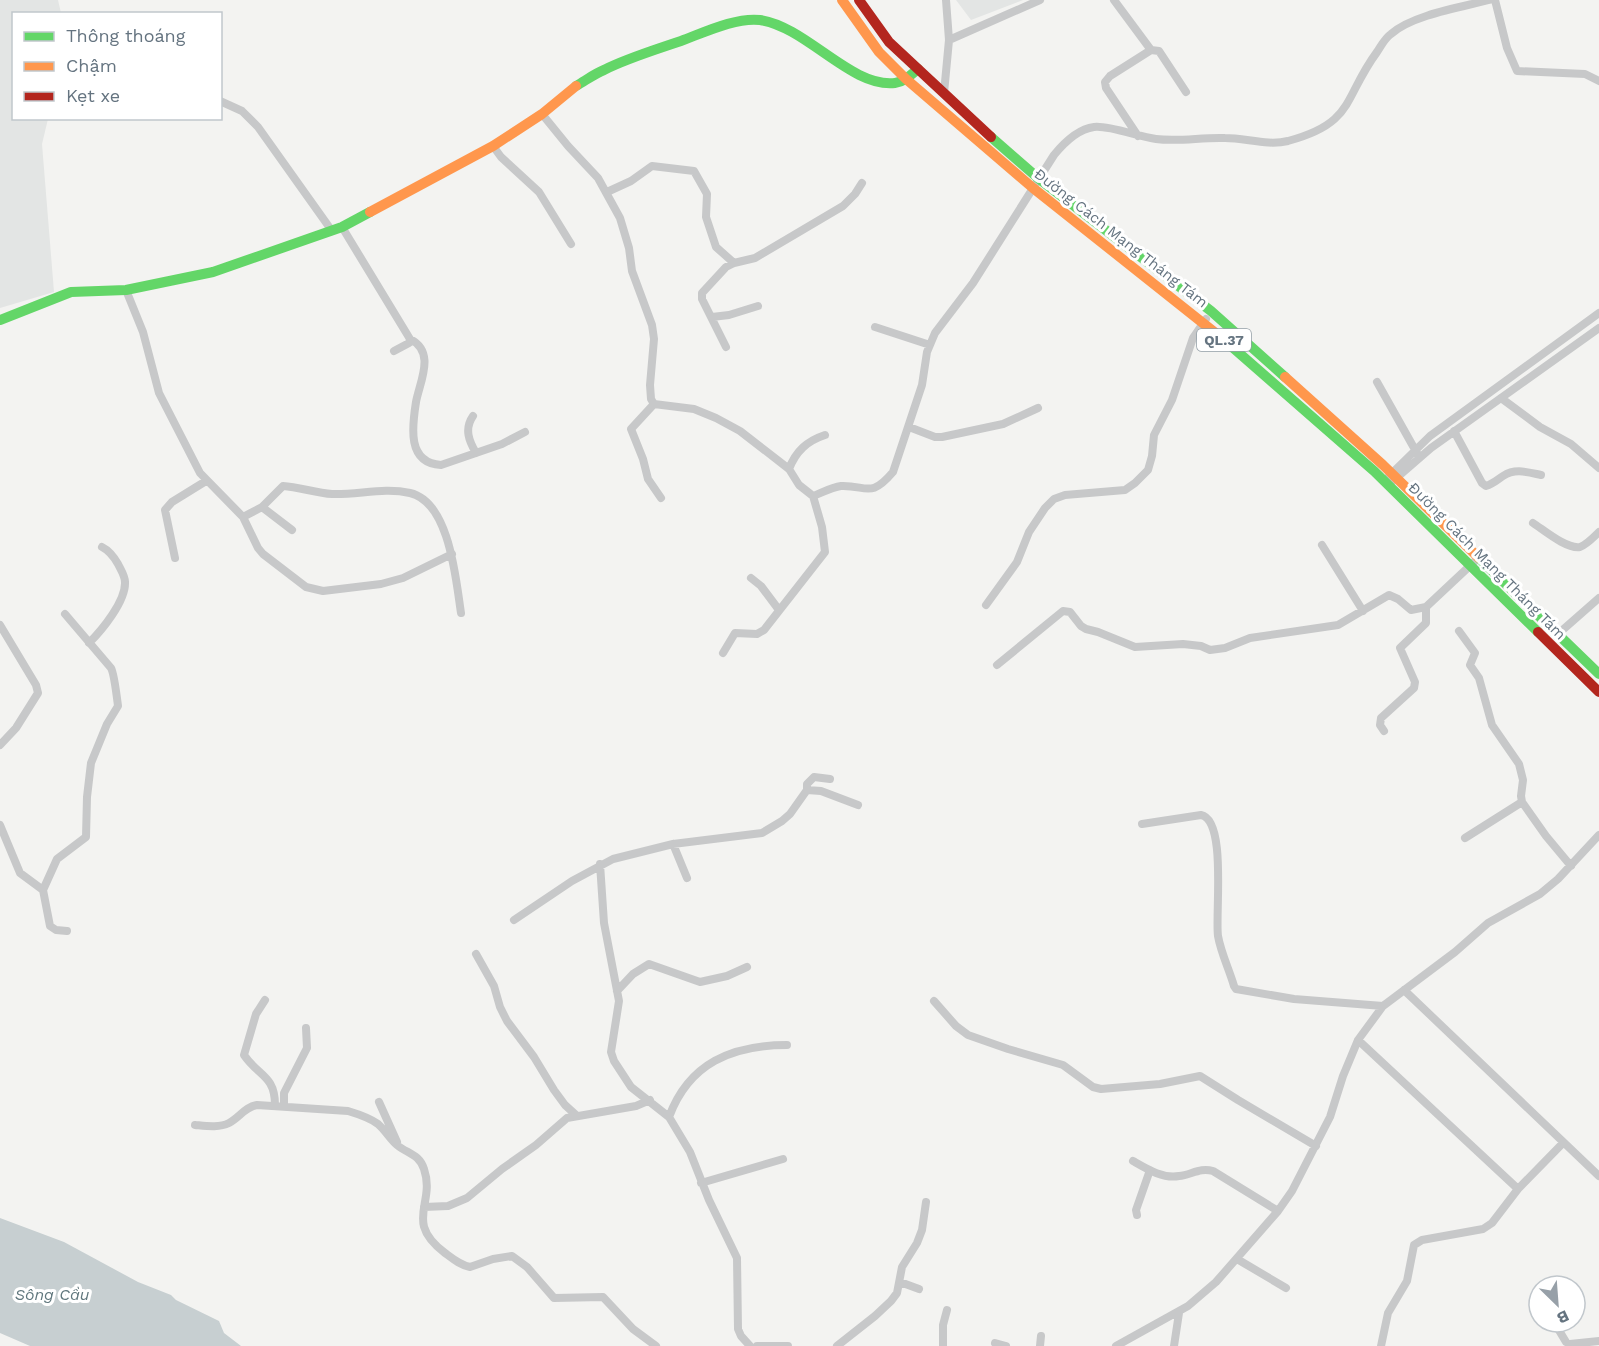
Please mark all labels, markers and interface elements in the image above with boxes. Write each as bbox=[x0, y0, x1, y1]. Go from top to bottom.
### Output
legend bbox=[12, 12, 222, 120]
text: Thông thoáng bbox=[66, 25, 186, 46]
text: Chậm bbox=[66, 55, 117, 76]
text: Kẹt xe bbox=[66, 85, 120, 106]
street label: Đường Cách Mạng Tháng Tám bbox=[1031, 165, 1211, 311]
road number: QL.37 bbox=[1197, 329, 1251, 351]
street label: Đường Cách Mạng Tháng Tám bbox=[1405, 479, 1569, 643]
north arrow bbox=[1527, 1274, 1587, 1334]
water label: Sông Cầu bbox=[15, 1285, 90, 1304]
text: B bbox=[1554, 1306, 1572, 1328]

